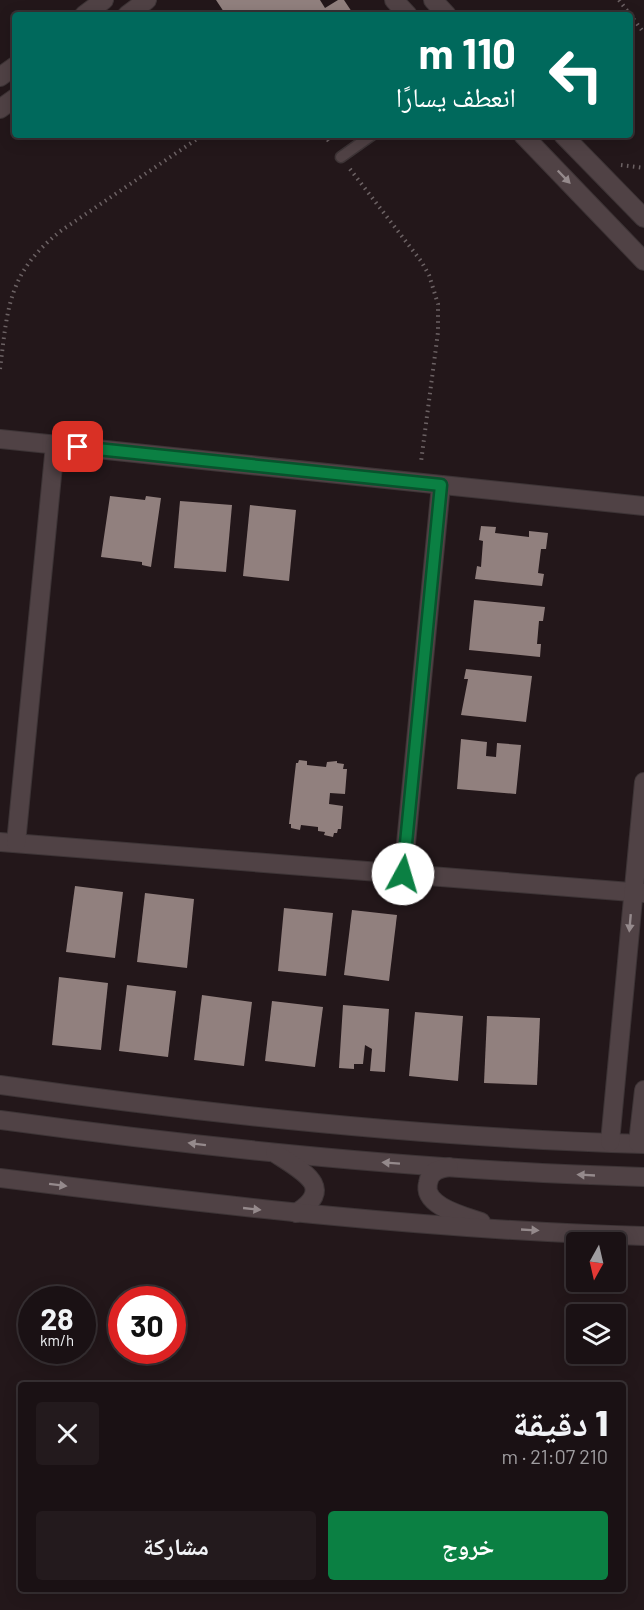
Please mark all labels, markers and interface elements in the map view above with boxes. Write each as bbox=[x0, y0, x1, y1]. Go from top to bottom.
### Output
text: 110 m bbox=[419, 27, 516, 77]
icon: left bbox=[537, 36, 615, 114]
text: انعطف يسارًا bbox=[396, 80, 516, 112]
one-way arrow bbox=[557, 170, 571, 185]
pin bbox=[52, 421, 103, 472]
icon: arrive bbox=[61, 430, 94, 463]
position arrow bbox=[371, 842, 435, 906]
one-way arrow bbox=[625, 914, 635, 933]
one-way arrow bbox=[187, 1140, 206, 1149]
one-way arrow bbox=[381, 1158, 400, 1168]
one-way arrow bbox=[576, 1170, 595, 1179]
one-way arrow bbox=[49, 1181, 68, 1190]
one-way arrow bbox=[242, 1204, 261, 1213]
one-way arrow bbox=[520, 1226, 539, 1235]
north arrow bbox=[566, 1232, 626, 1292]
map controls bbox=[566, 1232, 626, 1364]
speed limit sign: 30 bbox=[108, 1286, 186, 1364]
text: 28 bbox=[40, 1300, 74, 1336]
button: layers bbox=[566, 1304, 626, 1364]
text: km/h bbox=[40, 1331, 74, 1349]
text: 1 دقيقة bbox=[512, 1400, 608, 1443]
button: close bbox=[36, 1402, 99, 1465]
text: 210 m · 21:07 bbox=[502, 1444, 608, 1468]
button: مشاركة bbox=[36, 1511, 316, 1580]
button: خروج bbox=[328, 1511, 608, 1580]

